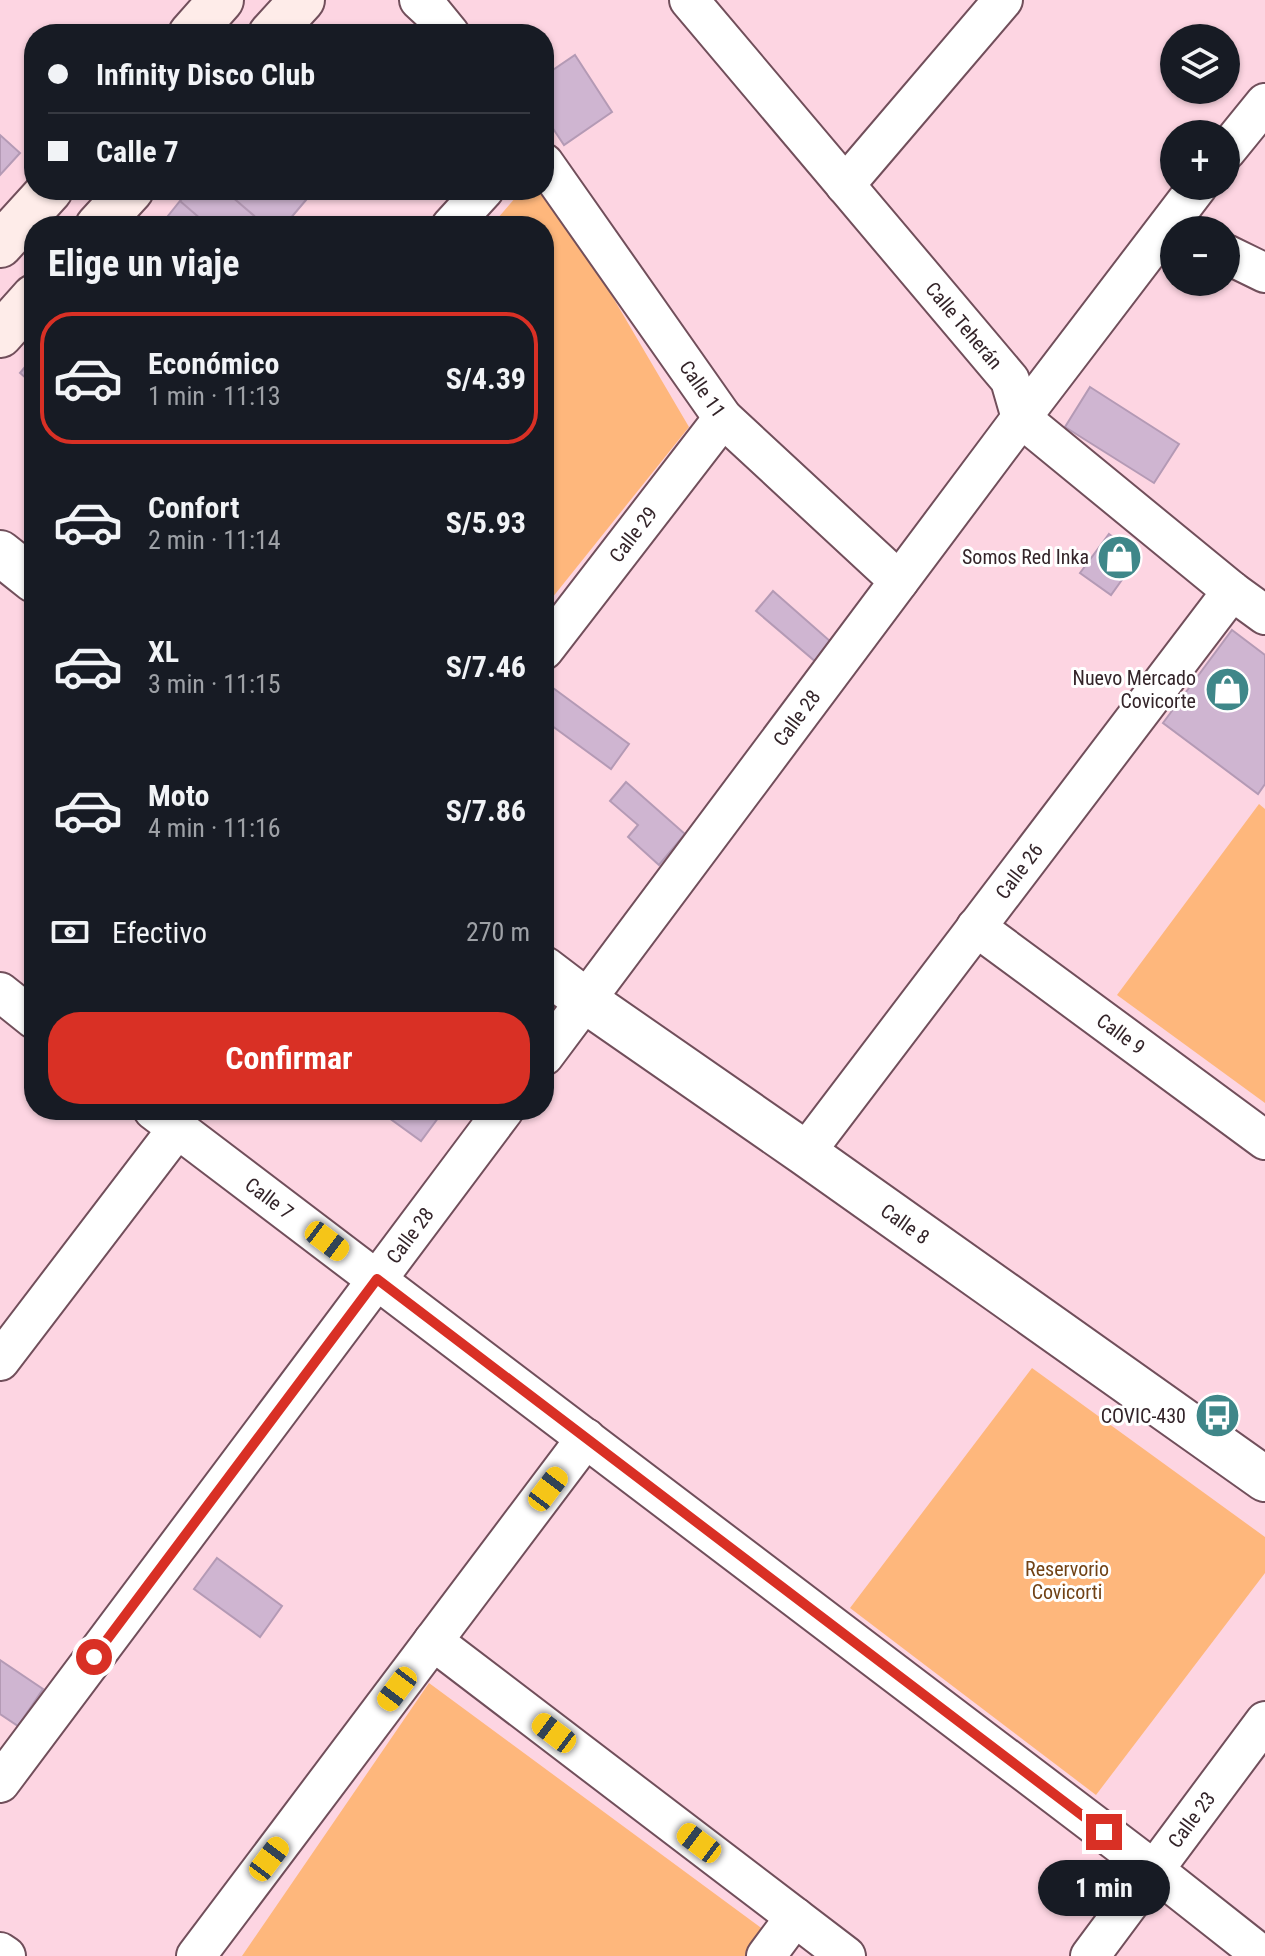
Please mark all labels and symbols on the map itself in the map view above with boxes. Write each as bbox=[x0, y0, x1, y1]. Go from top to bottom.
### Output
street label: Calle Teherán bbox=[920, 277, 1007, 374]
street label: Calle 11 bbox=[674, 356, 731, 422]
street label: Calle 29 bbox=[604, 502, 662, 567]
shop icon: Somos Red Inka bbox=[1096, 533, 1144, 581]
place label: Somos Red Inka bbox=[962, 545, 1089, 569]
shop icon: Nuevo Mercado Covicorte bbox=[1203, 665, 1251, 713]
place label: Nuevo Mercado Covicorte bbox=[1072, 666, 1196, 713]
street label: Calle 28 bbox=[768, 685, 825, 751]
street label: Calle 26 bbox=[990, 838, 1048, 904]
street label: Calle 9 bbox=[1092, 1008, 1150, 1059]
street label: Calle 7 bbox=[241, 1172, 298, 1224]
street label: Calle 8 bbox=[876, 1199, 934, 1249]
street label: Calle 28 bbox=[381, 1203, 439, 1268]
car bbox=[301, 1217, 353, 1265]
bus stop icon: COVIC-430 bbox=[1193, 1392, 1241, 1440]
place label: COVIC-430 bbox=[1101, 1404, 1186, 1428]
car bbox=[524, 1463, 572, 1515]
park label: Reservorio Covicorti bbox=[1025, 1557, 1109, 1604]
route start bbox=[76, 1639, 112, 1675]
car bbox=[373, 1663, 421, 1715]
car bbox=[528, 1709, 580, 1757]
street label: Calle 23 bbox=[1163, 1787, 1220, 1852]
route end bbox=[1086, 1814, 1122, 1850]
car bbox=[673, 1819, 725, 1867]
car bbox=[245, 1833, 293, 1885]
callout: 1 min bbox=[1038, 1860, 1170, 1916]

